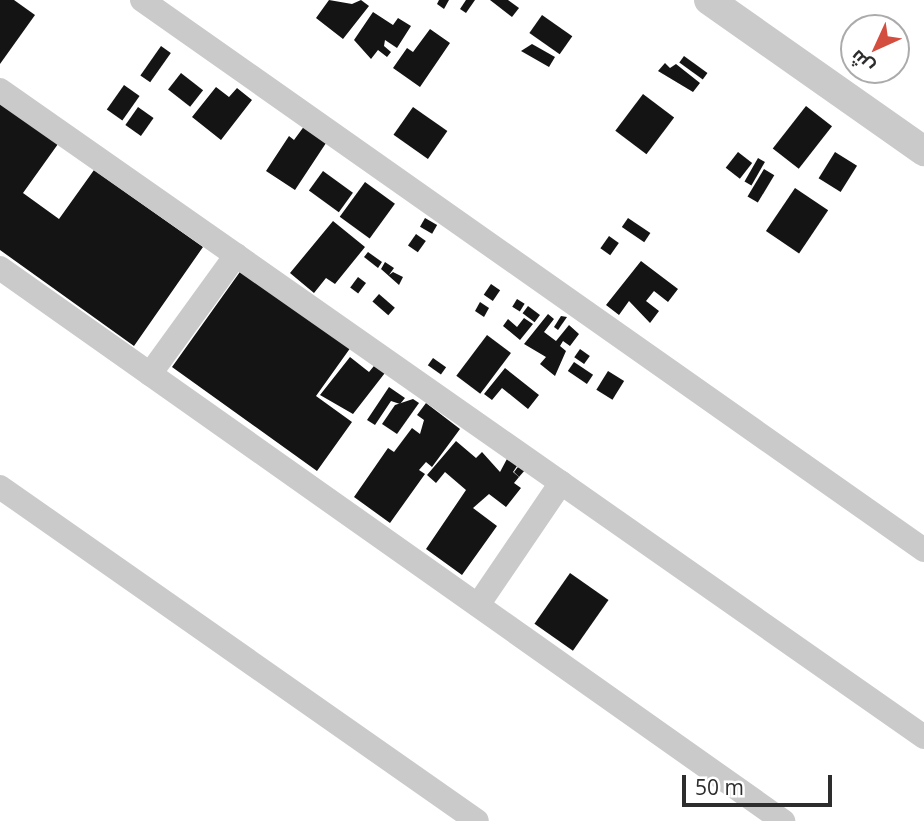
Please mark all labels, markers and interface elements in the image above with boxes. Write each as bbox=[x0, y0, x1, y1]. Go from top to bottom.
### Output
north arrow bbox=[840, 14, 910, 84]
text: ش bbox=[844, 45, 879, 80]
scale bar bbox=[686, 762, 836, 806]
text: 50 m bbox=[695, 773, 744, 801]

